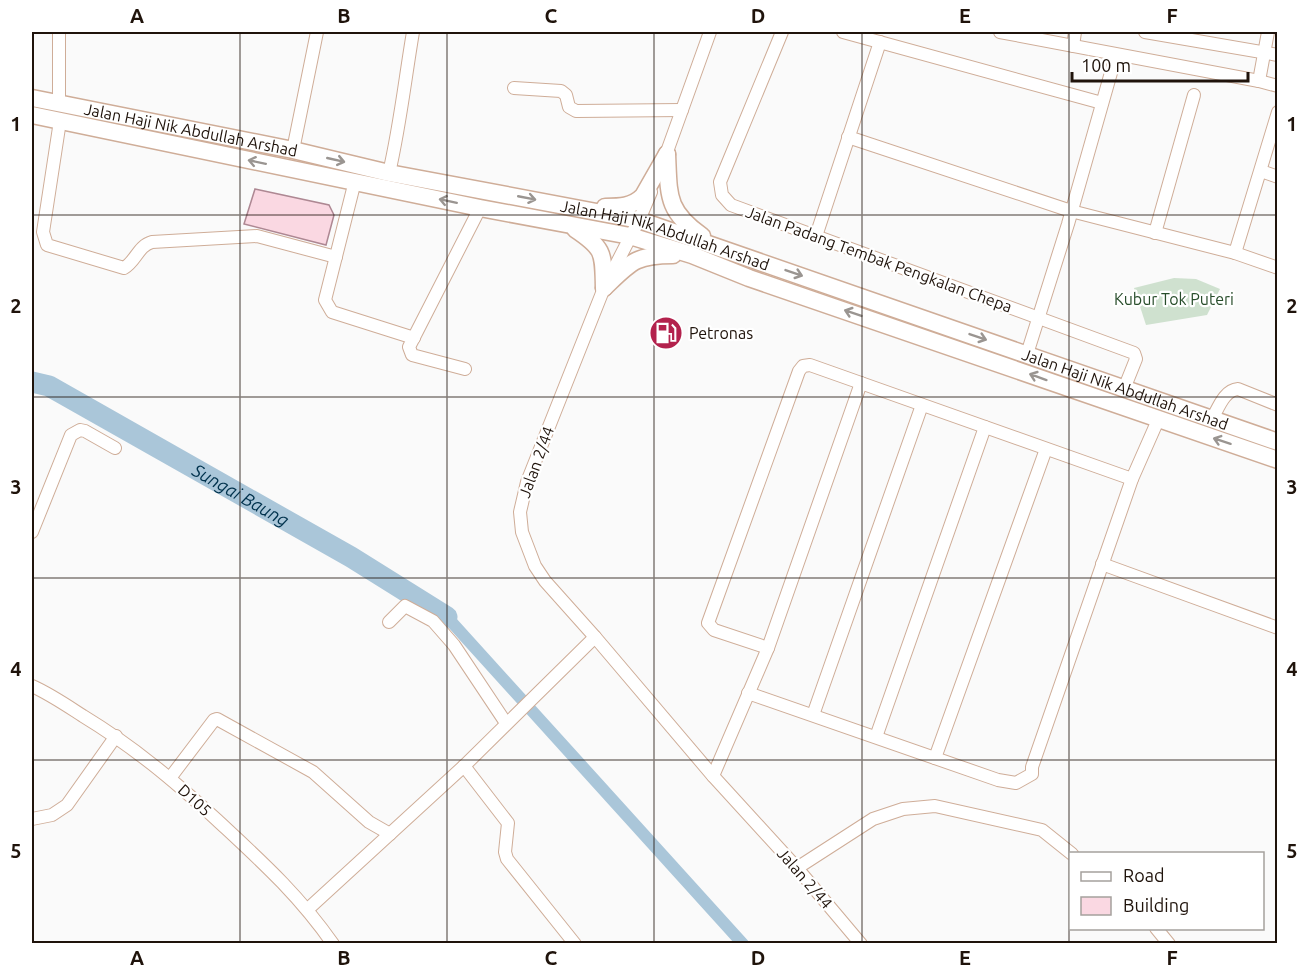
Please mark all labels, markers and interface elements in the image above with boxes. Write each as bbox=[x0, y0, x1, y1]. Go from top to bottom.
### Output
text: A bbox=[130, 4, 144, 27]
text: B bbox=[337, 4, 351, 27]
text: C bbox=[545, 4, 558, 27]
text: D bbox=[751, 4, 765, 27]
text: E bbox=[959, 4, 971, 27]
text: F bbox=[1166, 4, 1178, 27]
scale bar bbox=[1072, 45, 1248, 83]
text: 100 m bbox=[1081, 55, 1131, 75]
street label: Jalan Haji Nik Abdullah Arshad bbox=[83, 100, 299, 160]
text: 1 bbox=[10, 112, 22, 135]
text: 1 bbox=[1286, 112, 1298, 135]
one-way arrow bbox=[326, 155, 345, 167]
one-way arrow bbox=[248, 156, 268, 167]
one-way arrow bbox=[517, 193, 536, 204]
one-way arrow bbox=[439, 195, 459, 206]
street label: Jalan Haji Nik Abdullah Arshad bbox=[559, 196, 772, 274]
street label: Jalan Padang Tembak Pengkalan Chepa bbox=[743, 202, 1015, 316]
one-way arrow bbox=[784, 268, 802, 279]
park label: Kubur Tok Puteri bbox=[1114, 290, 1234, 308]
text: 2 bbox=[10, 294, 22, 317]
text: 2 bbox=[1286, 294, 1298, 317]
one-way arrow bbox=[845, 307, 863, 318]
fuel station icon: Petronas bbox=[648, 315, 684, 351]
place label: Petronas bbox=[689, 324, 753, 342]
one-way arrow bbox=[968, 332, 987, 343]
street label: Jalan Haji Nik Abdullah Arshad bbox=[1020, 345, 1231, 433]
one-way arrow bbox=[1029, 370, 1048, 381]
street label: Jalan 2/44 bbox=[515, 424, 557, 500]
one-way arrow bbox=[1213, 435, 1232, 446]
water label: Sungai Baung bbox=[188, 459, 293, 530]
text: 3 bbox=[10, 475, 22, 498]
text: 3 bbox=[1286, 475, 1298, 498]
text: 4 bbox=[10, 657, 22, 680]
text: 4 bbox=[1286, 657, 1298, 680]
street label: D105 bbox=[175, 780, 215, 820]
text: 5 bbox=[10, 839, 22, 862]
text: 5 bbox=[1286, 839, 1298, 862]
street label: Jalan 2/44 bbox=[774, 844, 836, 912]
legend bbox=[1069, 852, 1264, 930]
text: Road bbox=[1123, 865, 1165, 885]
text: Building bbox=[1123, 895, 1189, 915]
text: A bbox=[130, 946, 144, 969]
text: B bbox=[337, 946, 351, 969]
text: C bbox=[545, 946, 558, 969]
text: D bbox=[751, 946, 765, 969]
text: E bbox=[959, 946, 971, 969]
text: F bbox=[1166, 946, 1178, 969]

